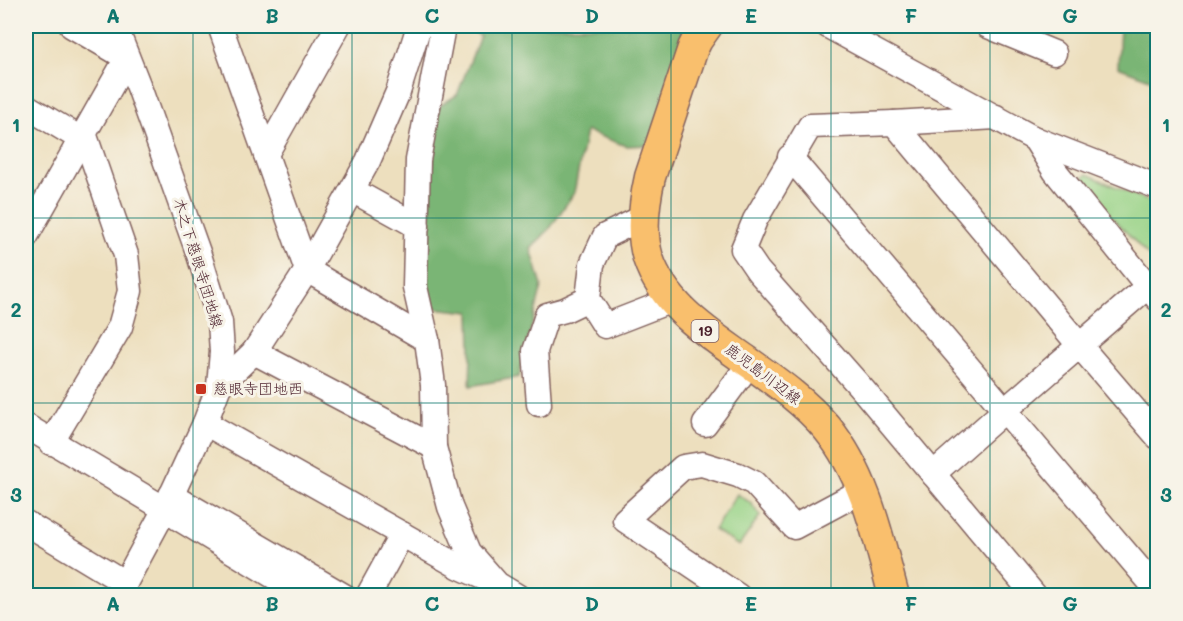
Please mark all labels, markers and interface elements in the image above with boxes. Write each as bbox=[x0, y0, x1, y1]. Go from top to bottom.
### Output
text: A bbox=[106, 2, 120, 28]
text: B bbox=[265, 2, 279, 28]
text: C bbox=[425, 2, 440, 28]
text: D bbox=[585, 2, 599, 28]
text: E bbox=[745, 2, 757, 28]
text: F bbox=[905, 2, 918, 28]
text: G bbox=[1062, 2, 1078, 28]
text: 1 bbox=[12, 111, 20, 137]
text: 1 bbox=[1162, 111, 1170, 137]
street label: 木之下慈眼寺団地線 bbox=[170, 195, 228, 330]
text: 2 bbox=[10, 296, 22, 322]
text: 2 bbox=[1160, 296, 1172, 322]
road number: 19 bbox=[692, 320, 718, 342]
street label: 鹿児島川辺線 bbox=[722, 338, 806, 408]
place label: 慈眼寺団地西 bbox=[213, 378, 303, 398]
marker: 慈眼寺団地西 bbox=[194, 382, 208, 396]
text: 3 bbox=[10, 481, 22, 507]
text: 3 bbox=[1160, 481, 1172, 507]
text: A bbox=[106, 590, 120, 616]
text: B bbox=[265, 590, 279, 616]
text: C bbox=[425, 590, 440, 616]
text: D bbox=[585, 590, 599, 616]
text: E bbox=[745, 590, 757, 616]
text: F bbox=[905, 590, 918, 616]
text: G bbox=[1062, 590, 1078, 616]

